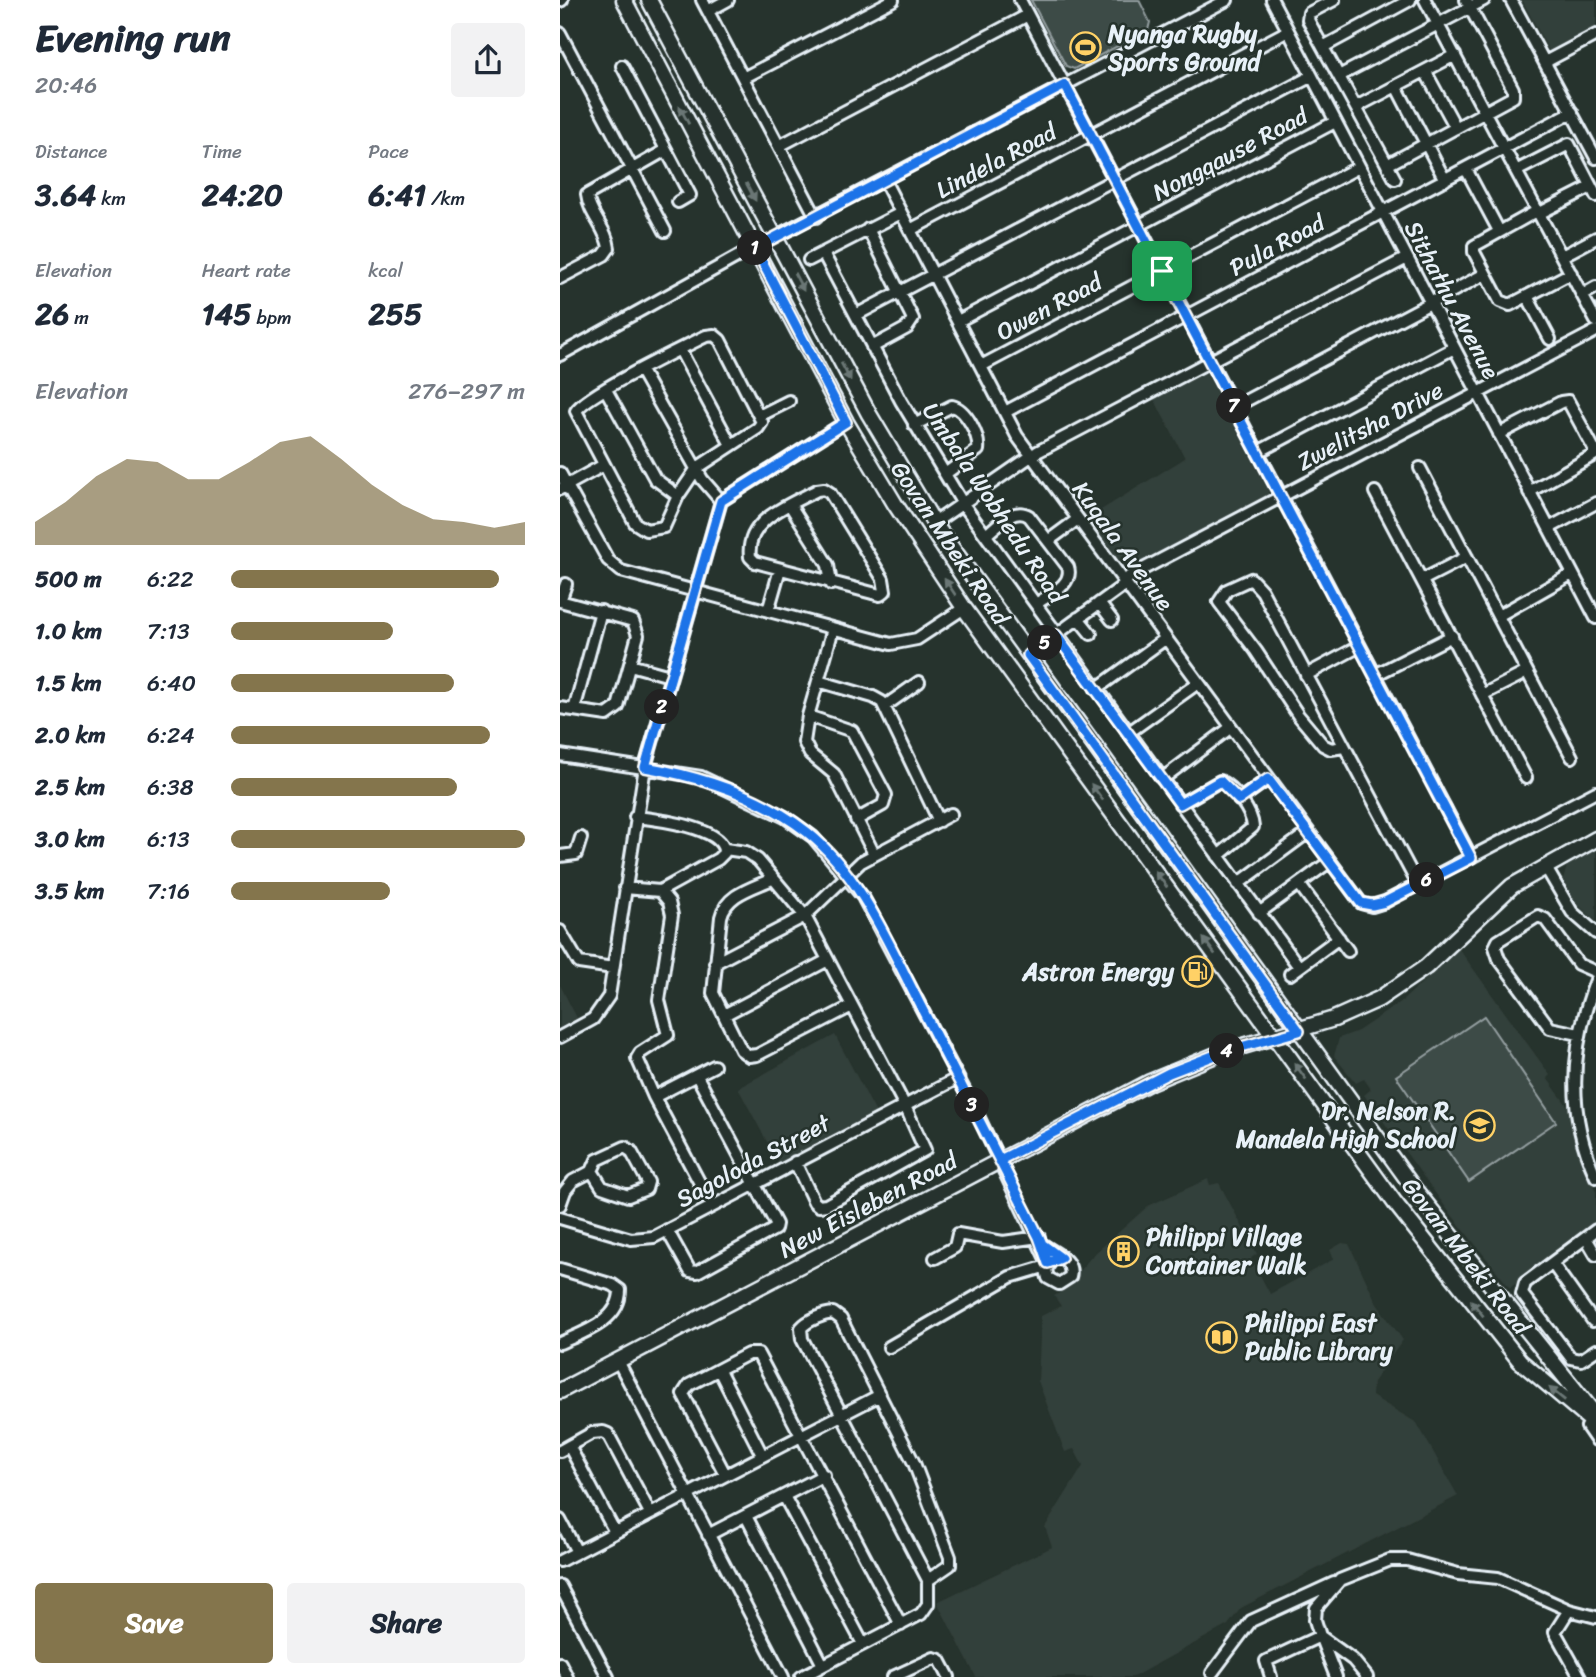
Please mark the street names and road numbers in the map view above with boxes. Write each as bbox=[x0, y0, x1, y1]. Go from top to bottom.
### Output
street label: Nongqause Road bbox=[1144, 95, 1317, 213]
street label: Lindela Road bbox=[928, 110, 1066, 211]
street label: Pula Road bbox=[1221, 201, 1334, 288]
street label: Sithathu Avenue bbox=[1392, 213, 1512, 387]
street label: Owen Road bbox=[988, 261, 1111, 353]
street label: Zwelitsha Drive bbox=[1289, 370, 1451, 482]
street label: Umbala Wobhedu Road bbox=[911, 394, 1079, 614]
street label: Govan Mbeki Road bbox=[879, 452, 1022, 635]
street label: Kuqala Avenue bbox=[1061, 472, 1185, 621]
street label: Sagoloda Street bbox=[668, 1102, 839, 1219]
street label: New Eisleben Road bbox=[771, 1140, 966, 1270]
street label: Govan Mbeki Road bbox=[1391, 1168, 1542, 1345]

